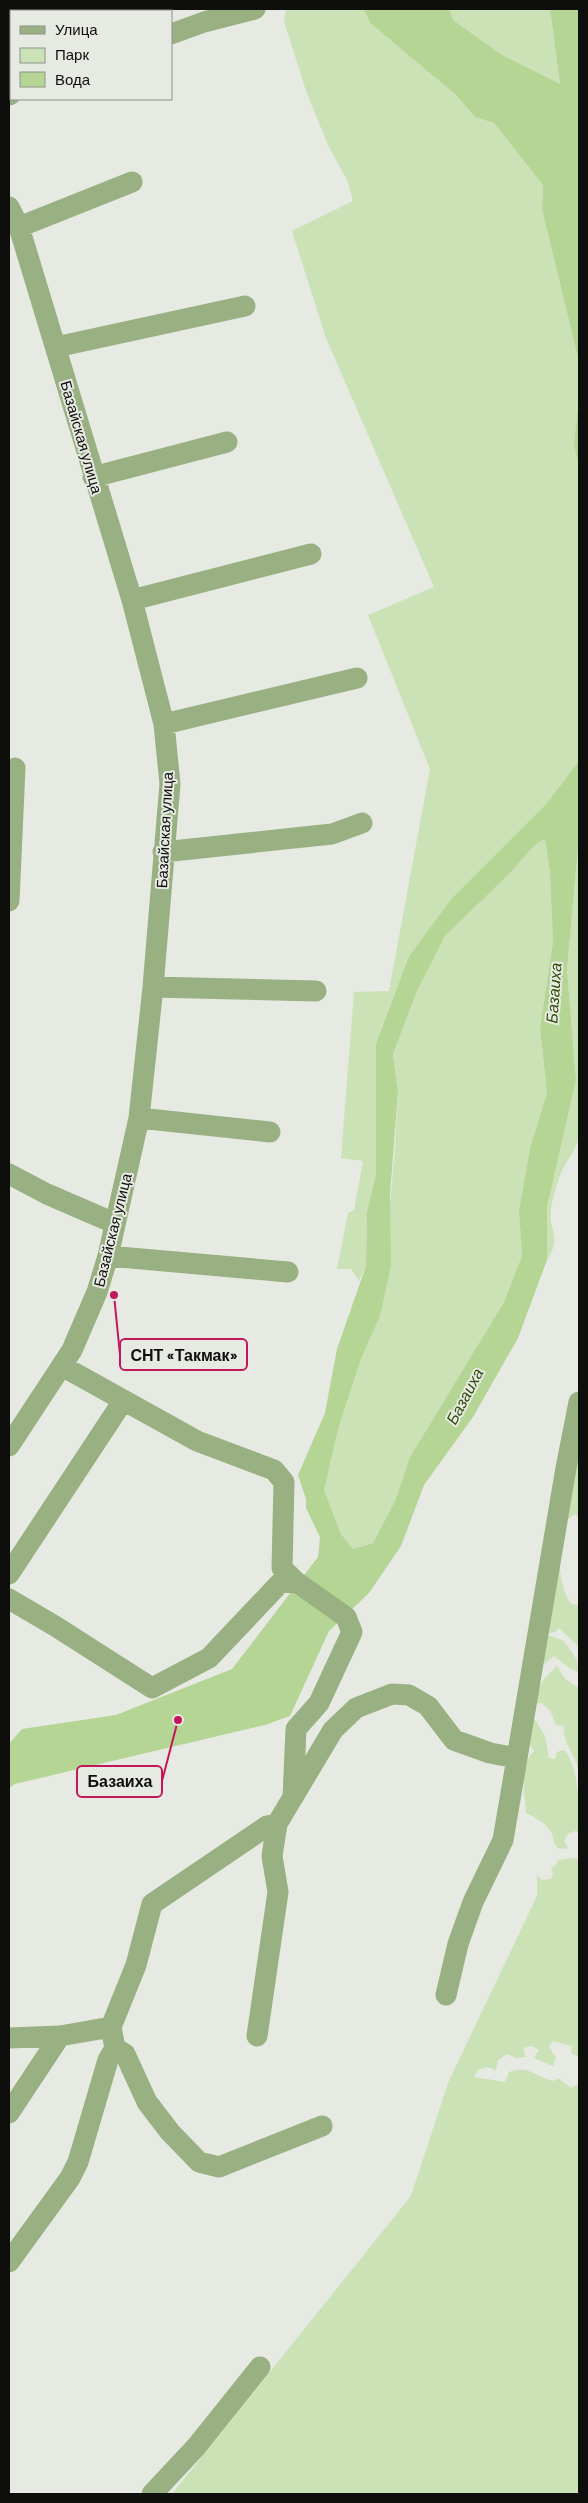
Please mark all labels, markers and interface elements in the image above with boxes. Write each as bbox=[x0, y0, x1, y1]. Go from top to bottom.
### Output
legend bbox=[10, 10, 172, 100]
text: Улица bbox=[55, 20, 98, 38]
text: Парк bbox=[55, 45, 89, 63]
text: Вода bbox=[55, 70, 91, 88]
street label: Базайская улица bbox=[57, 378, 107, 496]
street label: Базайская улица bbox=[152, 771, 176, 889]
water label: Базаиха bbox=[541, 962, 565, 1024]
street label: Базайская улица bbox=[89, 1171, 135, 1289]
callout: СНТ «Такмак» bbox=[120, 1339, 247, 1370]
text: СНТ «Такмак» bbox=[130, 1345, 238, 1364]
water label: Базаиха bbox=[441, 1365, 487, 1427]
callout: Базаиха bbox=[77, 1766, 162, 1797]
text: Базаиха bbox=[88, 1771, 153, 1790]

